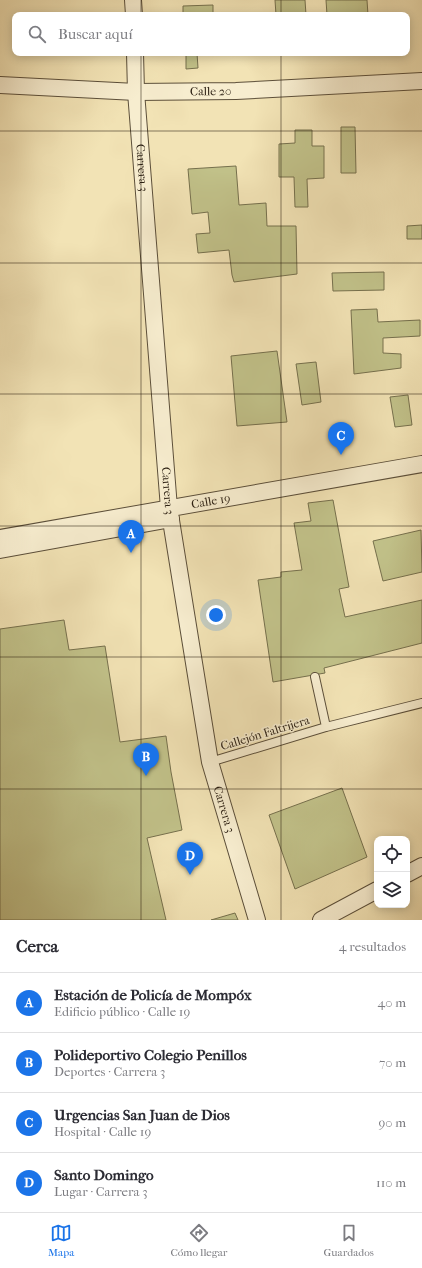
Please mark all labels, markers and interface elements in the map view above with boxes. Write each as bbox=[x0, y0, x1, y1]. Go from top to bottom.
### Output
search box bbox=[12, 12, 410, 56]
icon: search bbox=[26, 23, 48, 45]
text: Buscar aquí bbox=[58, 25, 133, 43]
street label: Calle 20 bbox=[190, 84, 232, 98]
street label: Carrera 3 bbox=[133, 143, 151, 192]
pin: C bbox=[328, 422, 354, 455]
street label: Carrera 3 bbox=[159, 466, 177, 516]
street label: Calle 19 bbox=[190, 491, 231, 511]
pin: A bbox=[118, 520, 144, 553]
your location bbox=[206, 605, 226, 625]
street label: Callejón Faltrijera bbox=[219, 713, 312, 753]
pin: B bbox=[133, 743, 159, 776]
street label: Carrera 3 bbox=[211, 784, 238, 834]
map controls bbox=[374, 836, 410, 908]
button: locate bbox=[374, 836, 410, 872]
pin: D bbox=[177, 842, 203, 875]
button: layers bbox=[374, 872, 410, 908]
text: Cerca bbox=[16, 936, 58, 956]
text: 4 resultados bbox=[339, 939, 406, 954]
text: Estación de Policía de Mompóx bbox=[54, 986, 252, 1004]
text: A bbox=[25, 995, 33, 1010]
text: 40 m bbox=[378, 995, 406, 1010]
text: Edificio público · Calle 19 bbox=[54, 1004, 190, 1019]
text: Polideportivo Colegio Penillos bbox=[54, 1046, 247, 1064]
text: B bbox=[25, 1055, 33, 1070]
text: 70 m bbox=[379, 1055, 406, 1070]
text: Deportes · Carrera 3 bbox=[54, 1064, 165, 1079]
text: Urgencias San Juan de Dios bbox=[54, 1106, 230, 1124]
text: C bbox=[25, 1115, 33, 1130]
text: 90 m bbox=[378, 1115, 406, 1130]
text: Hospital · Calle 19 bbox=[54, 1124, 151, 1139]
text: Santo Domingo bbox=[54, 1166, 154, 1184]
text: D bbox=[24, 1175, 34, 1190]
text: 110 m bbox=[376, 1175, 406, 1190]
text: Lugar · Carrera 3 bbox=[54, 1184, 148, 1199]
tab: Mapa bbox=[48, 1222, 74, 1259]
tab: Cómo llegar bbox=[170, 1222, 227, 1259]
tab: Guardados bbox=[324, 1222, 374, 1259]

